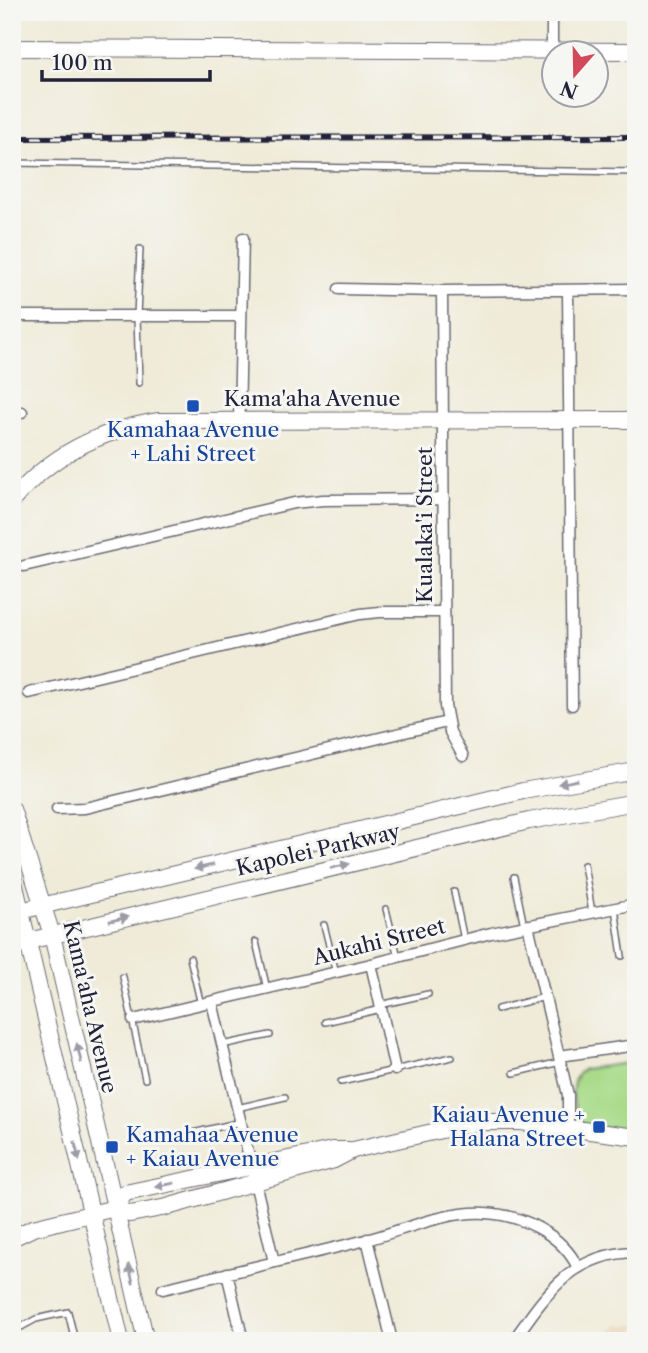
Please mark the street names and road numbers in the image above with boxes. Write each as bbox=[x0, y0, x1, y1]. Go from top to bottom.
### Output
street label: Kama'aha Avenue bbox=[224, 386, 400, 411]
street label: Kualaka'i Street bbox=[412, 446, 437, 603]
street label: Kapolei Parkway bbox=[234, 818, 403, 881]
street label: Aukahi Street bbox=[309, 913, 448, 970]
street label: Kama'aha Avenue bbox=[58, 918, 123, 1096]

